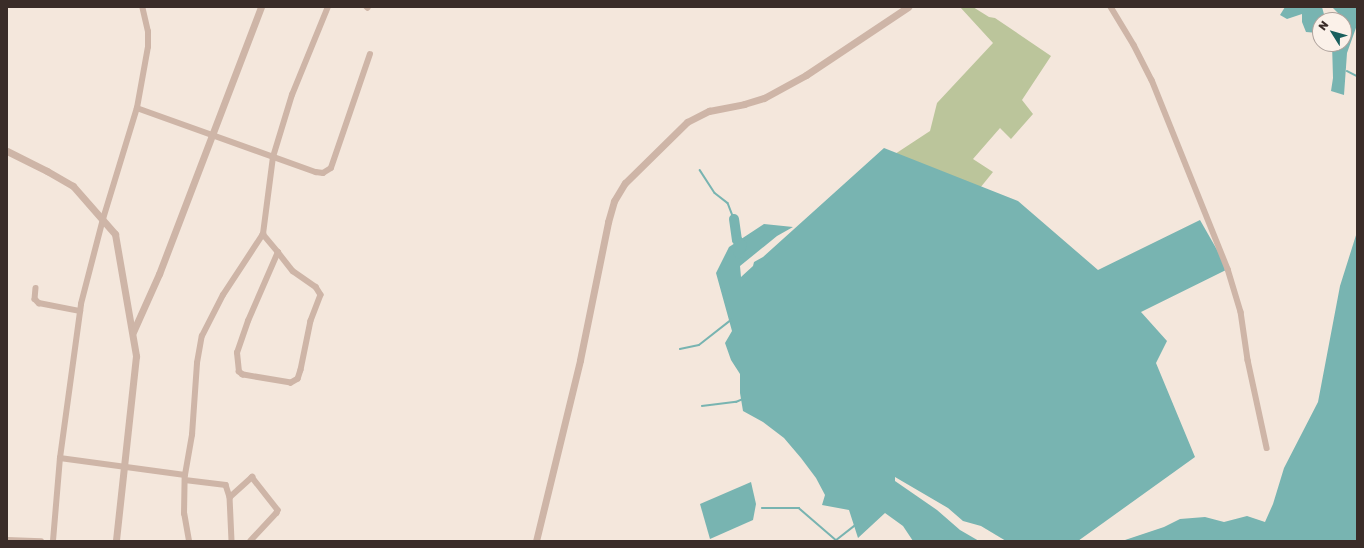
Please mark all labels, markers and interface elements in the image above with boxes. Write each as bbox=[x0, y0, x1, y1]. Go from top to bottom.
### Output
north arrow bbox=[1312, 12, 1352, 52]
text: N bbox=[1315, 18, 1331, 32]

